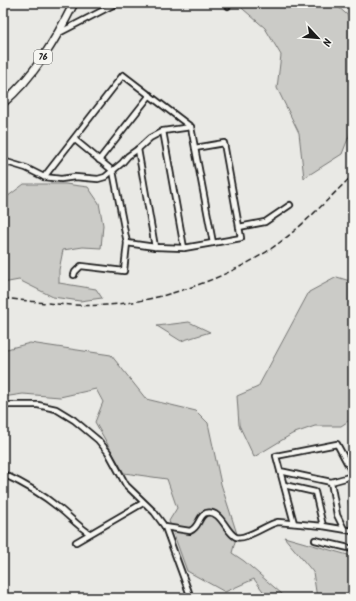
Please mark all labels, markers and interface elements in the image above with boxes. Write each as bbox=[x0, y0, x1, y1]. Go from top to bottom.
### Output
north arrow bbox=[298, 18, 338, 58]
text: N bbox=[316, 35, 336, 49]
road number: 76 bbox=[34, 50, 52, 64]

